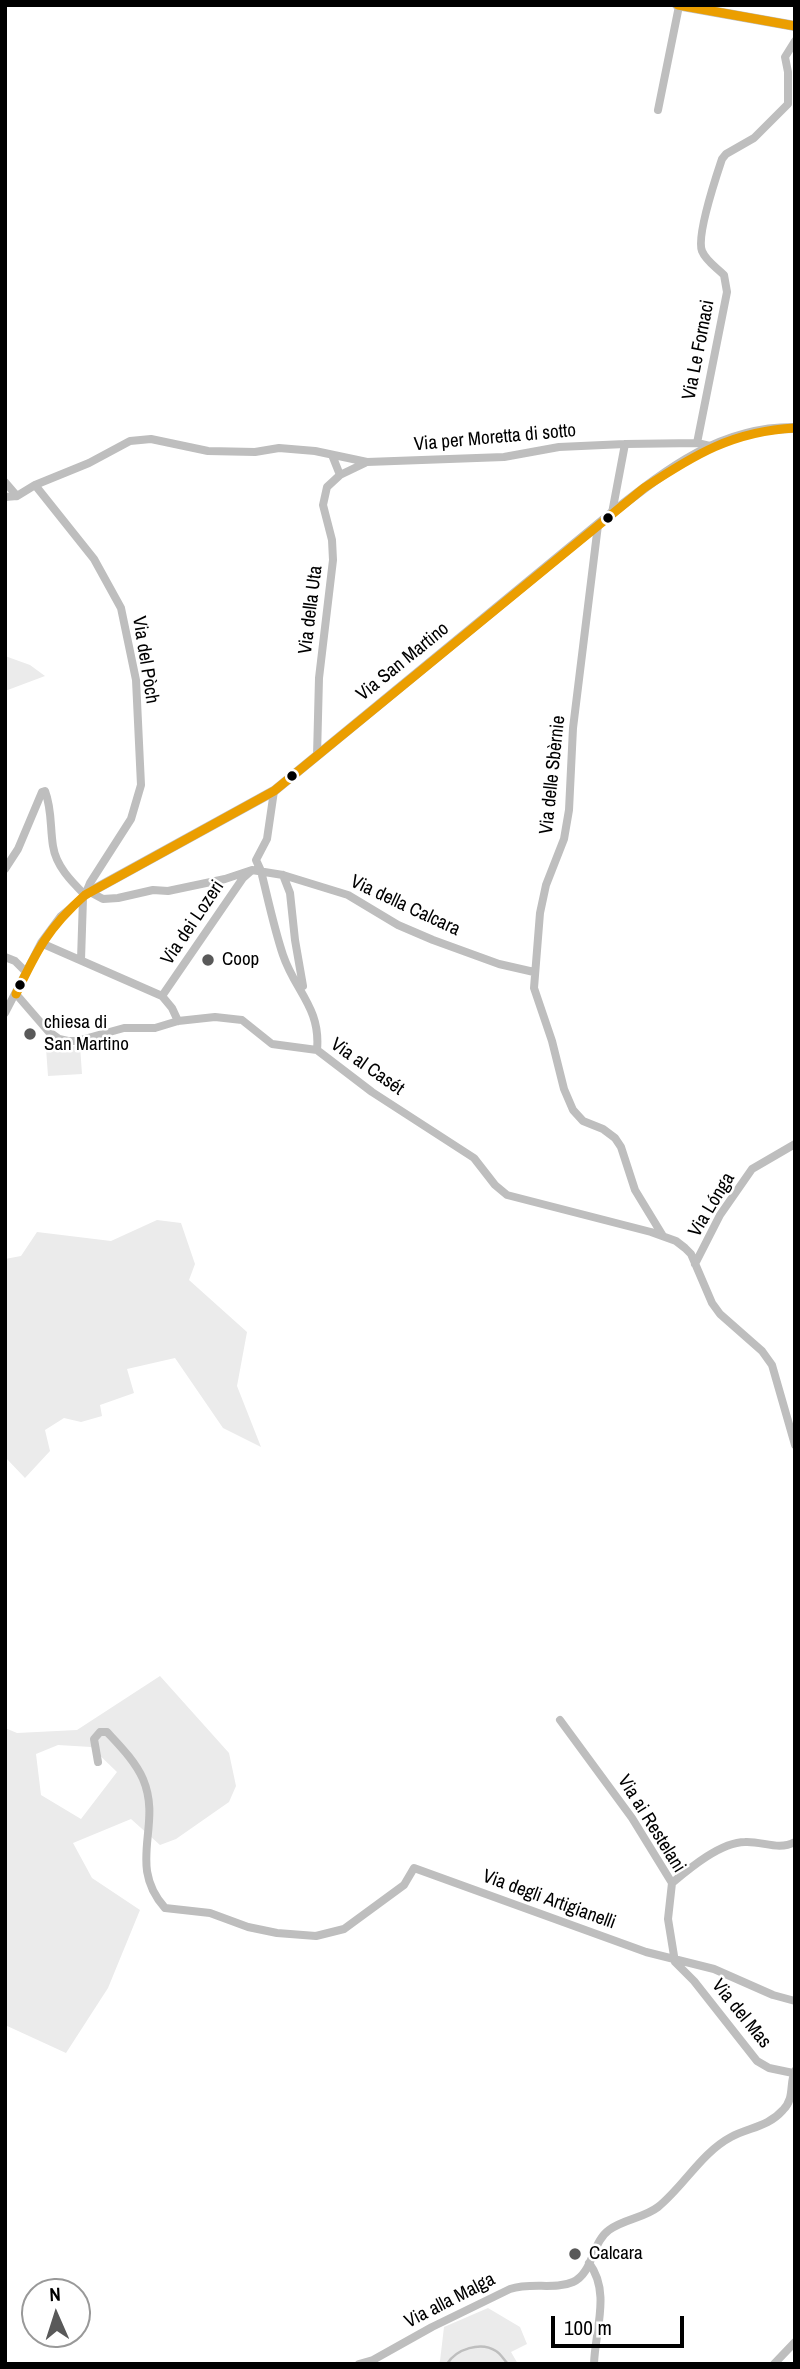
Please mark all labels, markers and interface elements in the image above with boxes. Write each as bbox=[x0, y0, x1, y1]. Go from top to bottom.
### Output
street label: Via Le Fornaci bbox=[678, 298, 720, 402]
street label: Via per Moretta di sotto bbox=[413, 420, 577, 456]
unlabelled marker bbox=[601, 511, 615, 525]
street label: Via della Uta bbox=[294, 564, 328, 656]
street label: Via del Pòch bbox=[127, 615, 163, 705]
street label: Via San Martino bbox=[352, 618, 454, 706]
street label: Via delle Sbèrnie bbox=[535, 715, 571, 835]
unlabelled marker bbox=[285, 769, 299, 783]
street label: Via della Calcara bbox=[347, 871, 463, 941]
street label: Via dei Lozeri bbox=[156, 877, 230, 969]
place label: Coop bbox=[222, 949, 259, 971]
marker: Coop bbox=[200, 952, 216, 968]
unlabelled marker bbox=[13, 978, 27, 992]
place label: chiesa di San Martino bbox=[44, 1012, 129, 1056]
marker: chiesa di San Martino bbox=[22, 1026, 38, 1042]
street label: Via al Casét bbox=[326, 1033, 408, 1101]
street label: Via Lónga bbox=[684, 1169, 740, 1241]
street label: Via ai Restelani bbox=[612, 1771, 690, 1877]
street label: Via degli Artigianelli bbox=[479, 1865, 619, 1935]
street label: Via del Mas bbox=[706, 1975, 776, 2053]
place label: Calcara bbox=[589, 2243, 643, 2265]
marker: Calcara bbox=[567, 2246, 583, 2262]
street label: Via alla Malga bbox=[401, 2268, 499, 2334]
north arrow bbox=[21, 2278, 91, 2348]
text: N bbox=[49, 2281, 61, 2307]
scale bar bbox=[555, 2302, 688, 2346]
text: 100 m bbox=[564, 2313, 612, 2342]

